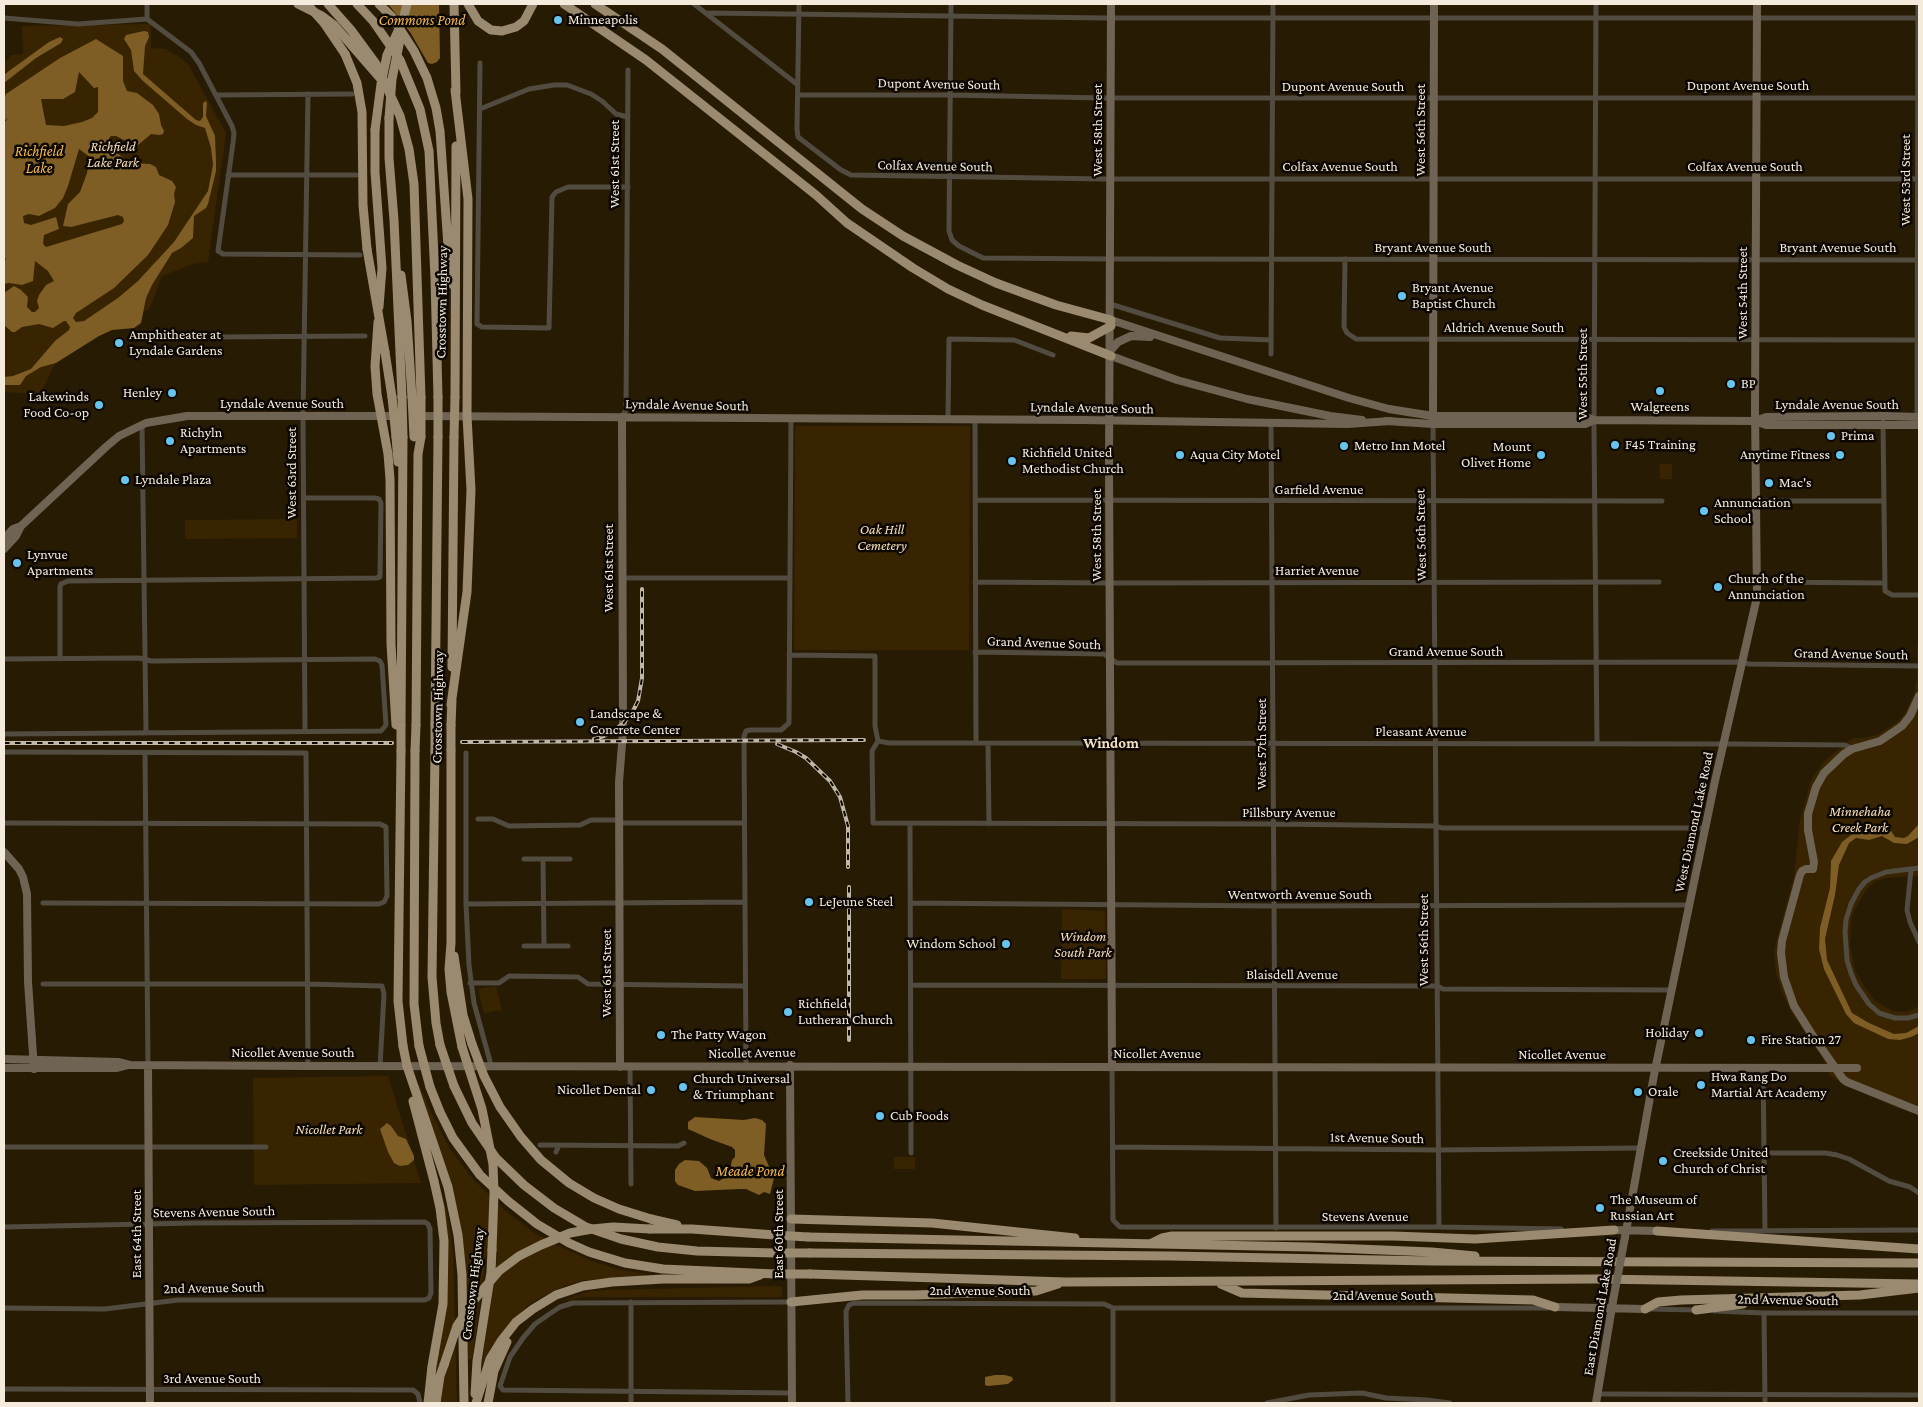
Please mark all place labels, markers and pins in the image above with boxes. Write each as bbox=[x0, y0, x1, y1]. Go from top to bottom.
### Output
place label: Minneapolis bbox=[568, 12, 638, 28]
marker: Minneapolis bbox=[552, 14, 564, 26]
place label: Bryant Avenue Baptist Church bbox=[1412, 280, 1496, 312]
marker: Bryant Avenue Baptist Church bbox=[1396, 290, 1408, 302]
place label: Amphitheater at Lyndale Gardens bbox=[129, 327, 223, 360]
marker: Amphitheater at Lyndale Gardens bbox=[113, 337, 125, 349]
place label: BP bbox=[1741, 376, 1756, 392]
marker: BP bbox=[1725, 378, 1737, 390]
place label: Henley bbox=[123, 385, 162, 401]
marker: Walgreens bbox=[1654, 385, 1666, 397]
marker: Henley bbox=[166, 387, 178, 399]
place label: Lakewinds Food Co-op bbox=[24, 389, 89, 422]
marker: Lakewinds Food Co-op bbox=[93, 399, 105, 411]
place label: Walgreens bbox=[1630, 399, 1690, 415]
place label: Richyln Apartments bbox=[180, 425, 246, 458]
place label: Prima bbox=[1841, 428, 1874, 444]
marker: Prima bbox=[1825, 430, 1837, 442]
marker: Richyln Apartments bbox=[164, 435, 176, 447]
place label: F45 Training bbox=[1625, 437, 1696, 453]
place label: Metro Inn Motel bbox=[1354, 438, 1445, 454]
place label: Mount Olivet Home bbox=[1461, 439, 1531, 472]
marker: F45 Training bbox=[1609, 439, 1621, 451]
marker: Metro Inn Motel bbox=[1338, 440, 1350, 452]
place label: Richfield United Methodist Church bbox=[1022, 445, 1124, 478]
place label: Aqua City Motel bbox=[1190, 447, 1280, 463]
place label: Anytime Fitness bbox=[1740, 447, 1830, 463]
marker: Aqua City Motel bbox=[1174, 449, 1186, 461]
marker: Mount Olivet Home bbox=[1535, 449, 1547, 461]
marker: Anytime Fitness bbox=[1834, 449, 1846, 461]
marker: Richfield United Methodist Church bbox=[1006, 455, 1018, 467]
place label: Lyndale Plaza bbox=[135, 472, 212, 488]
marker: Lyndale Plaza bbox=[119, 474, 131, 486]
place label: Mac's bbox=[1779, 475, 1812, 491]
marker: Mac's bbox=[1763, 477, 1775, 489]
place label: Annunciation School bbox=[1714, 495, 1791, 528]
marker: Annunciation School bbox=[1698, 505, 1710, 517]
place label: Lynvue Apartments bbox=[27, 547, 93, 580]
marker: Lynvue Apartments bbox=[11, 557, 23, 569]
place label: Church of the Annunciation bbox=[1728, 571, 1805, 604]
marker: Church of the Annunciation bbox=[1712, 581, 1724, 593]
place label: Landscape & Concrete Center bbox=[590, 706, 680, 739]
marker: Landscape & Concrete Center bbox=[574, 716, 586, 728]
place label: LeJeune Steel bbox=[819, 894, 893, 910]
marker: LeJeune Steel bbox=[803, 896, 815, 908]
place label: Windom School bbox=[907, 936, 996, 952]
marker: Windom School bbox=[1000, 938, 1012, 950]
place label: Richfield Lutheran Church bbox=[798, 996, 893, 1028]
marker: Richfield Lutheran Church bbox=[782, 1006, 794, 1018]
place label: Holiday bbox=[1645, 1025, 1689, 1041]
place label: The Patty Wagon bbox=[671, 1027, 766, 1043]
marker: Holiday bbox=[1693, 1027, 1705, 1039]
marker: The Patty Wagon bbox=[655, 1029, 667, 1041]
place label: Fire Station 27 bbox=[1761, 1032, 1841, 1048]
marker: Fire Station 27 bbox=[1745, 1034, 1757, 1046]
place label: Hwa Rang Do Martial Art Academy bbox=[1711, 1069, 1827, 1102]
place label: Church Universal & Triumphant bbox=[693, 1071, 790, 1104]
marker: Hwa Rang Do Martial Art Academy bbox=[1695, 1079, 1707, 1091]
marker: Church Universal & Triumphant bbox=[677, 1081, 689, 1093]
place label: Nicollet Dental bbox=[557, 1082, 641, 1098]
marker: Nicollet Dental bbox=[645, 1084, 657, 1096]
place label: Orale bbox=[1648, 1084, 1678, 1100]
marker: Orale bbox=[1632, 1086, 1644, 1098]
place label: Cub Foods bbox=[890, 1108, 949, 1124]
marker: Cub Foods bbox=[874, 1110, 886, 1122]
place label: Creekside United Church of Christ bbox=[1673, 1145, 1768, 1178]
marker: Creekside United Church of Christ bbox=[1657, 1155, 1669, 1167]
place label: The Museum of Russian Art bbox=[1610, 1192, 1697, 1224]
marker: The Museum of Russian Art bbox=[1594, 1202, 1606, 1214]

